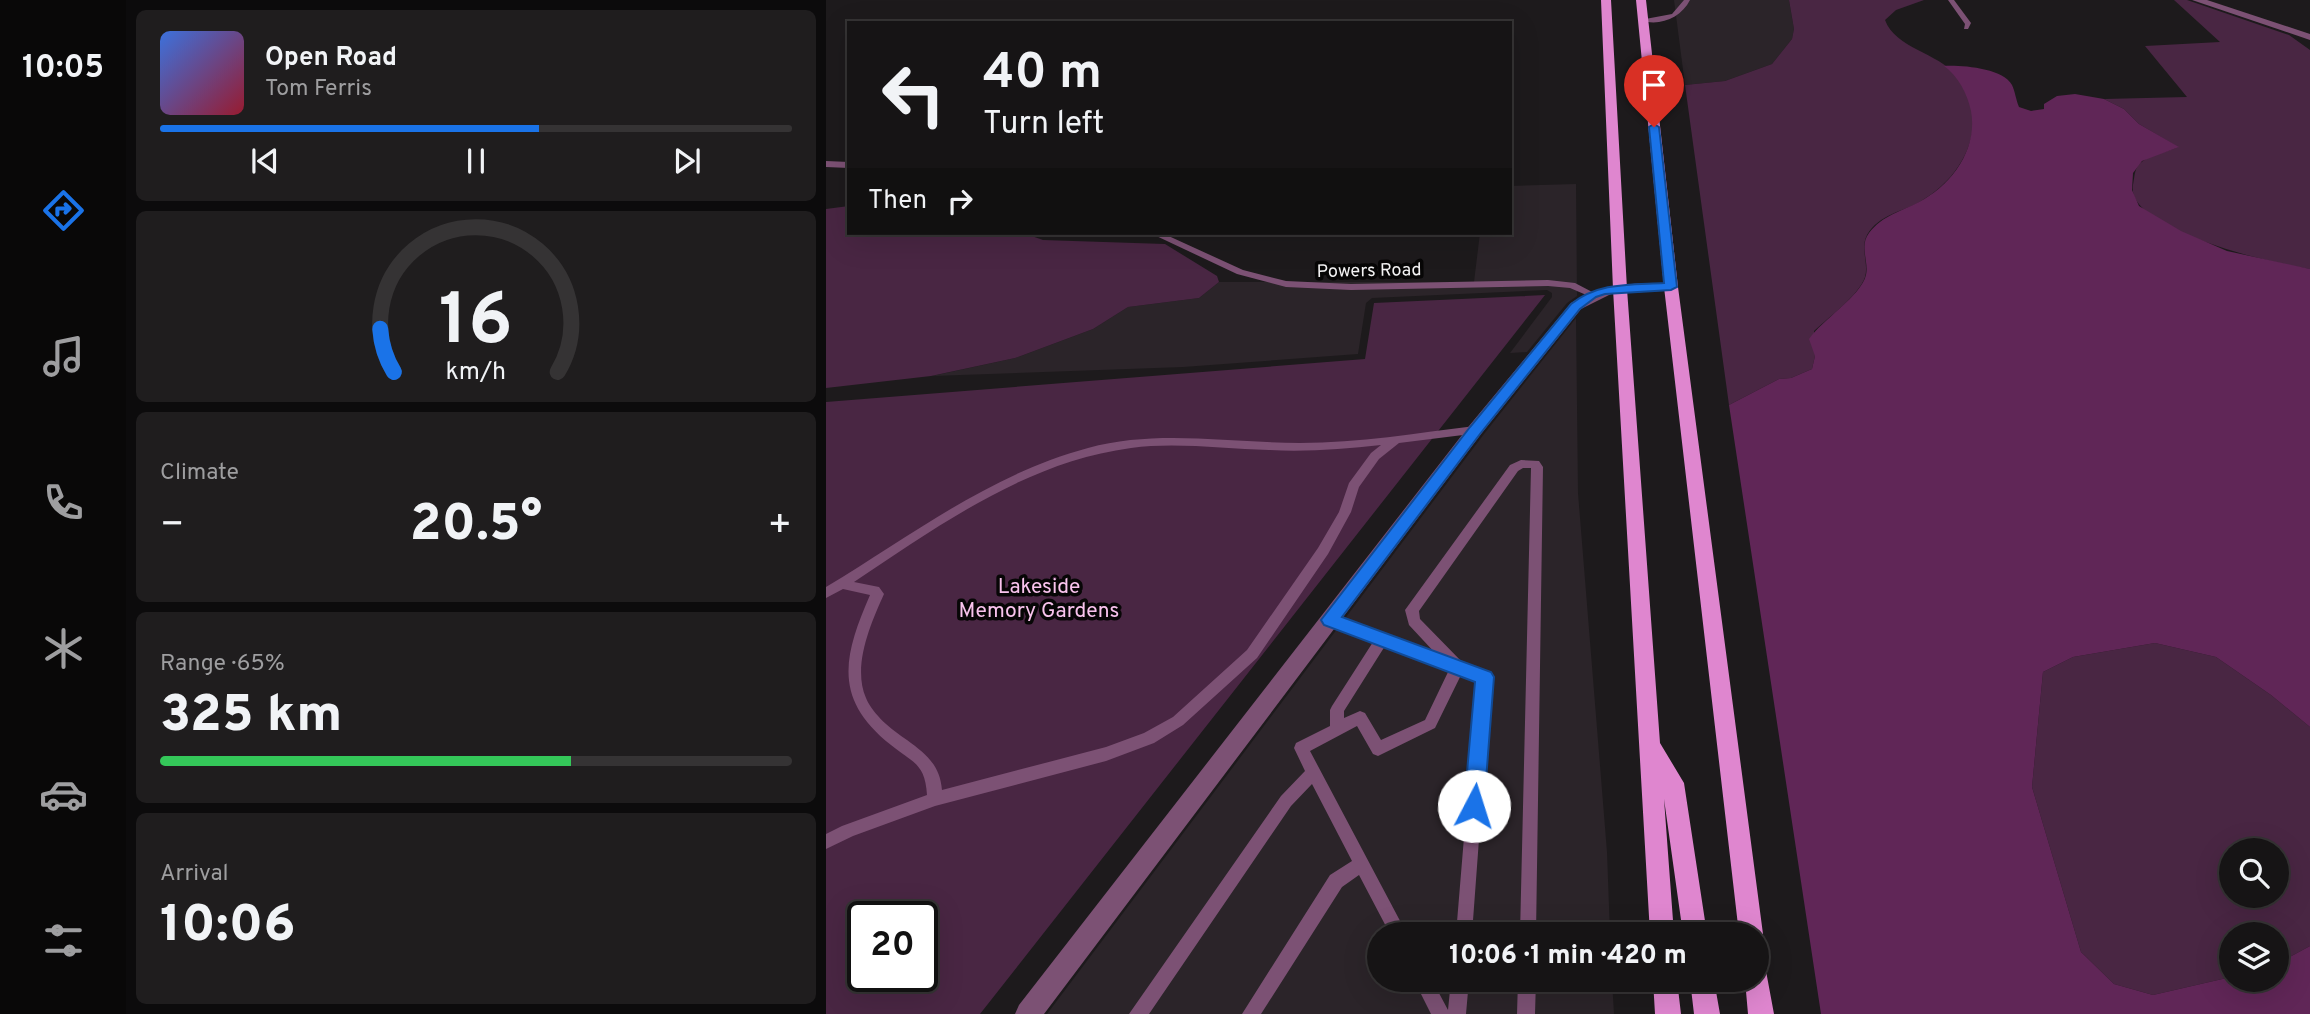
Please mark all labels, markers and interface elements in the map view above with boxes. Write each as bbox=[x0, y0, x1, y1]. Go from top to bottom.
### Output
text: Open Road bbox=[265, 42, 397, 75]
text: 40 m bbox=[983, 44, 1102, 106]
text: 10:05 bbox=[22, 49, 104, 89]
icon: left bbox=[868, 49, 959, 140]
pin bbox=[1624, 55, 1684, 127]
icon: arrive bbox=[1635, 66, 1673, 104]
text: Tom Ferris bbox=[265, 75, 372, 104]
text: Turn left bbox=[983, 105, 1104, 145]
icon: previous bbox=[246, 142, 284, 180]
icon: pause bbox=[457, 142, 495, 180]
icon: next bbox=[668, 142, 706, 180]
icon: right bbox=[941, 182, 979, 220]
text: Then bbox=[868, 185, 927, 218]
icon: directions bbox=[39, 186, 88, 235]
street label: Powers Road bbox=[1316, 259, 1422, 284]
text: 16 bbox=[439, 279, 513, 371]
icon: music bbox=[39, 332, 88, 381]
text: km/h bbox=[446, 357, 506, 389]
text: Climate bbox=[160, 459, 239, 488]
icon: phone bbox=[39, 478, 88, 527]
text: 20.5° bbox=[410, 493, 542, 559]
text: − bbox=[160, 502, 185, 551]
text: + bbox=[767, 502, 792, 551]
park label: Lakeside Memory Gardens bbox=[959, 574, 1119, 625]
icon: climate bbox=[39, 624, 88, 673]
text: Range · 65% bbox=[160, 650, 285, 679]
text: 325 km bbox=[160, 684, 342, 750]
position arrow bbox=[1437, 769, 1511, 843]
icon: car bbox=[39, 770, 88, 819]
map controls bbox=[2219, 838, 2289, 992]
button: search bbox=[2219, 838, 2289, 908]
text: Arrival bbox=[160, 860, 229, 889]
text: 10:06 bbox=[160, 894, 295, 960]
speed limit sign: 20 bbox=[847, 901, 938, 992]
icon: filters bbox=[39, 916, 88, 965]
button: layers bbox=[2219, 922, 2289, 992]
text: 10:06 · 1 min · 420 m bbox=[1449, 940, 1687, 973]

